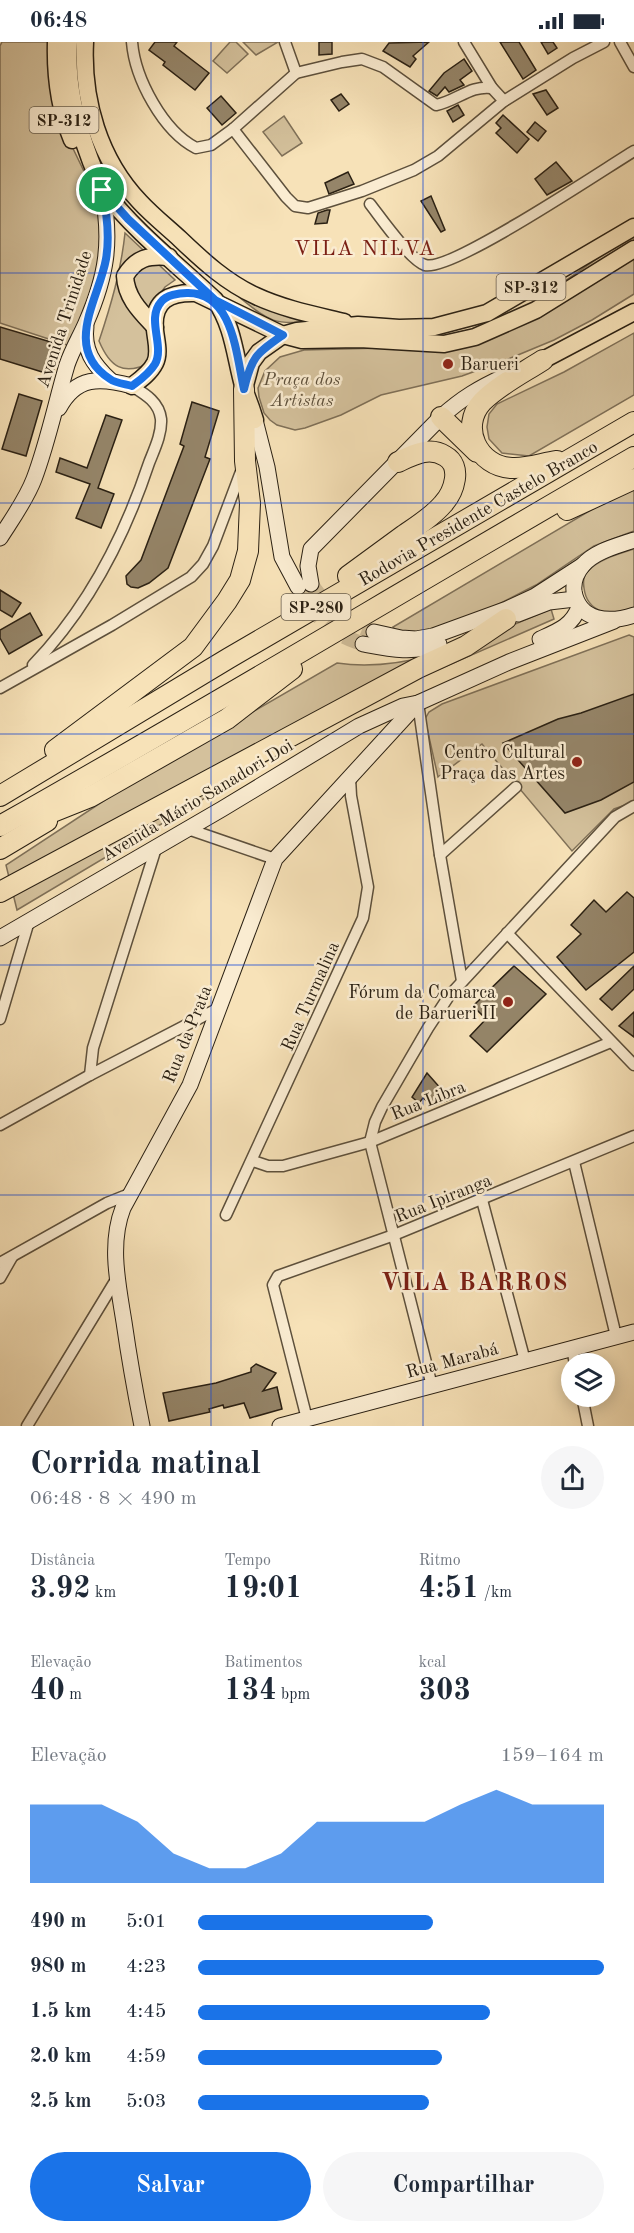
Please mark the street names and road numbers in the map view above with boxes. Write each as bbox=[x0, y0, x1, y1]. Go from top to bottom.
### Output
road number: SP-312 bbox=[29, 107, 98, 133]
street label: Avenida Trinidade bbox=[34, 248, 96, 390]
road number: SP-312 bbox=[496, 274, 566, 300]
street label: Rodovia Presidente Castelo Branco bbox=[356, 438, 601, 590]
road number: SP-280 bbox=[282, 594, 350, 620]
street label: Avenida Mário Sanadori Doi bbox=[99, 736, 296, 865]
street label: Rua Turmalina bbox=[279, 939, 343, 1054]
street label: Rua da Prata bbox=[160, 983, 216, 1086]
street label: Rua Libra bbox=[388, 1078, 468, 1124]
street label: Rua Ipiranga bbox=[393, 1171, 494, 1226]
street label: Rua Marabá bbox=[404, 1340, 500, 1382]

